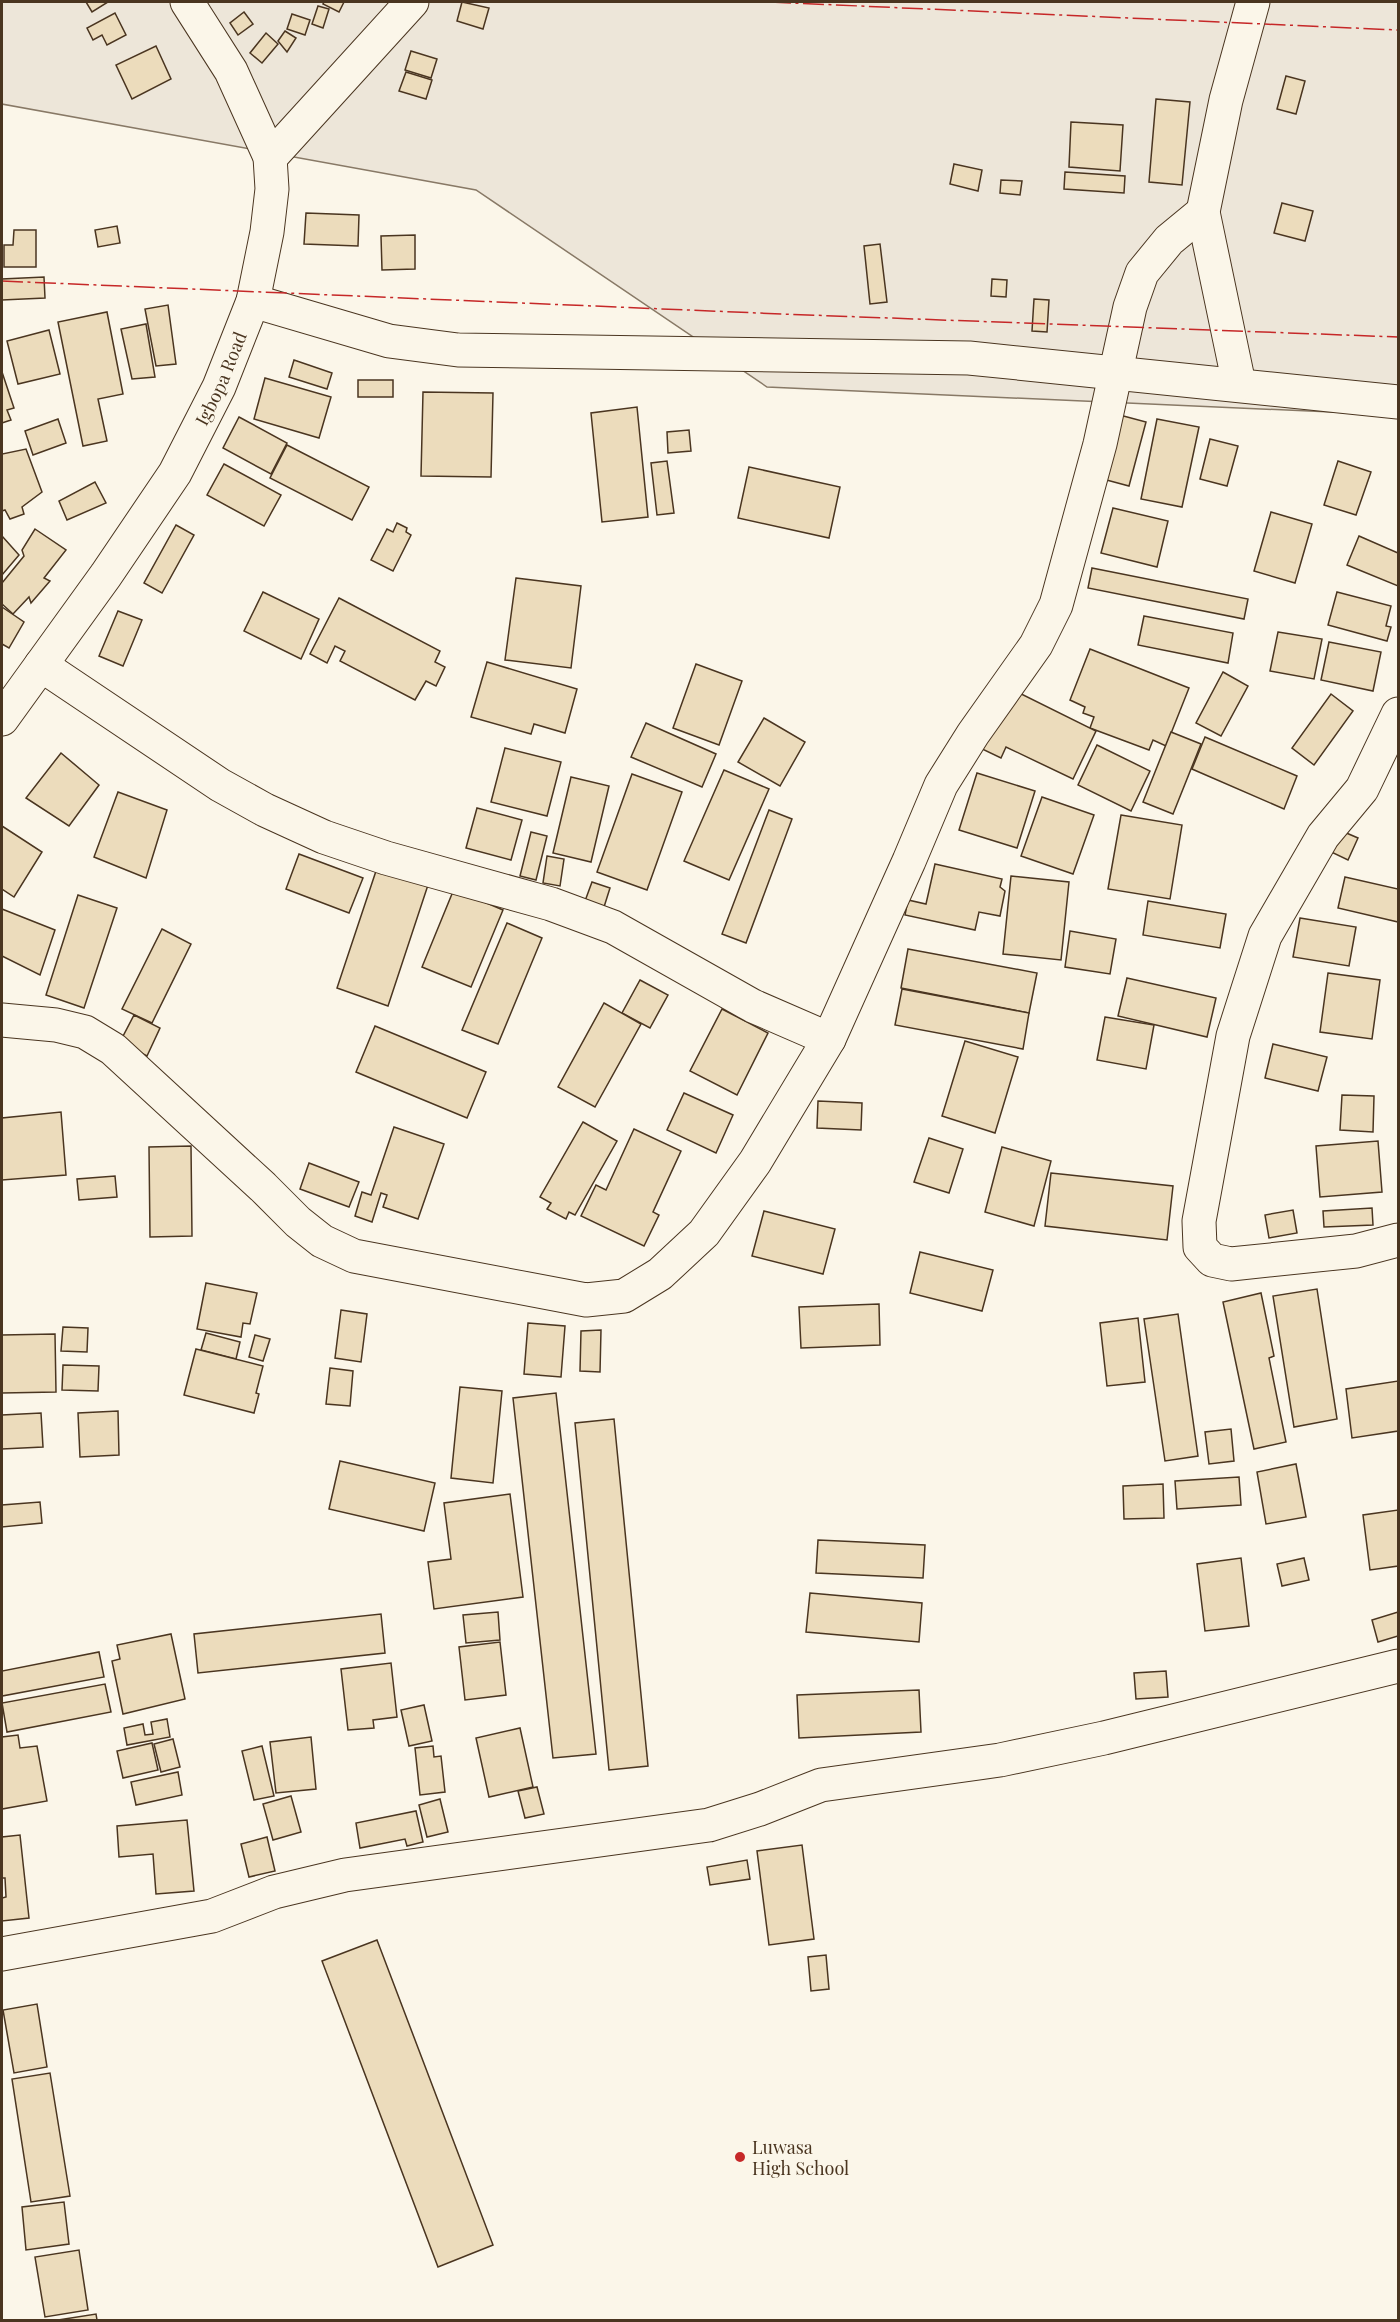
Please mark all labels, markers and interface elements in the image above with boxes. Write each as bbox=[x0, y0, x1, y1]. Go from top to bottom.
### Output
street label: Igbopa Road bbox=[189, 327, 252, 429]
place label: Luwasa High School bbox=[752, 2135, 849, 2180]
marker: Luwasa High School bbox=[733, 2150, 747, 2164]

